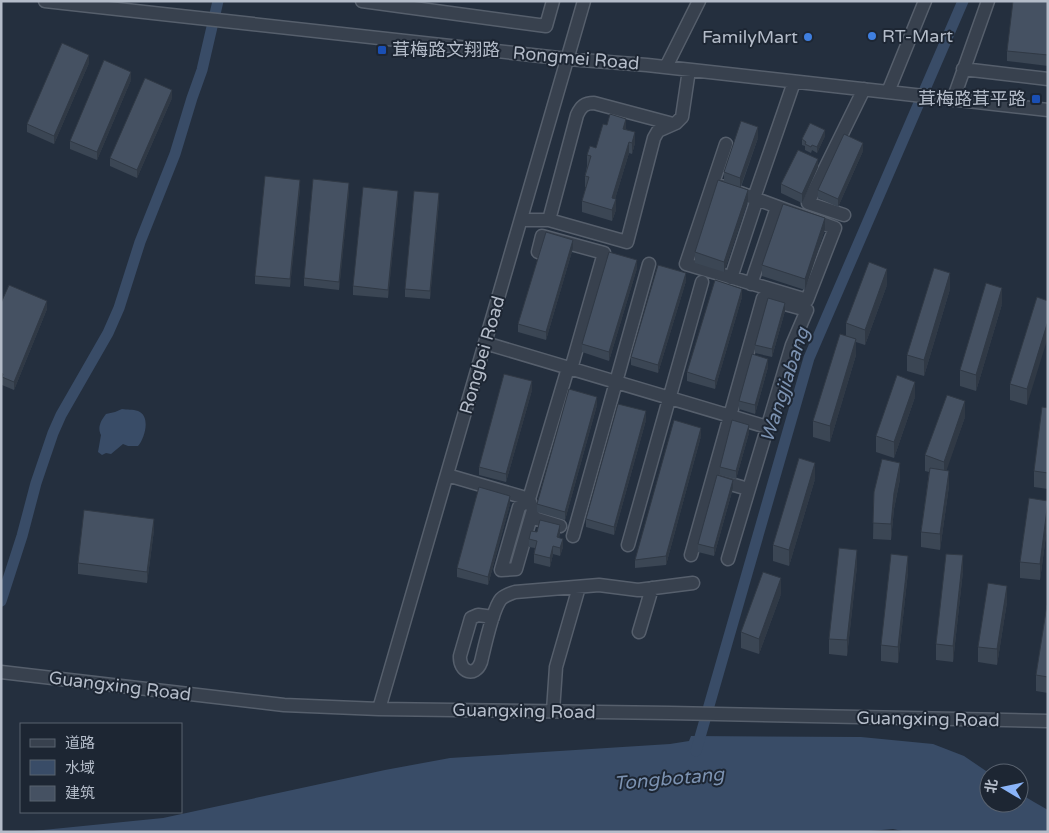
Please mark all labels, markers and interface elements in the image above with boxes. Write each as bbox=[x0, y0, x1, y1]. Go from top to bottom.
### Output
place label: RT-Mart bbox=[882, 25, 953, 47]
place label: FamilyMart bbox=[702, 26, 798, 48]
marker: RT-Mart bbox=[866, 30, 878, 42]
marker: FamilyMart bbox=[802, 31, 814, 43]
place label: 茸梅路文翔路 bbox=[392, 39, 500, 61]
street label: Rongmei Road bbox=[512, 41, 640, 75]
marker: 茸梅路文翔路 bbox=[376, 44, 388, 56]
place label: 茸梅路茸平路 bbox=[918, 88, 1026, 110]
marker: 茸梅路茸平路 bbox=[1030, 93, 1042, 105]
street label: Rongbei Road bbox=[455, 293, 509, 417]
water label: Wangjiabang bbox=[756, 324, 814, 445]
street label: Guangxing Road bbox=[48, 666, 192, 706]
street label: Guangxing Road bbox=[452, 699, 596, 723]
street label: Guangxing Road bbox=[856, 707, 1000, 731]
legend bbox=[20, 723, 182, 813]
text: 道路 bbox=[65, 734, 95, 752]
text: 水域 bbox=[65, 759, 95, 777]
water label: Tongbotang bbox=[613, 763, 726, 795]
north arrow bbox=[979, 763, 1029, 813]
text: 北 bbox=[982, 778, 1001, 794]
text: 建筑 bbox=[65, 784, 95, 802]

